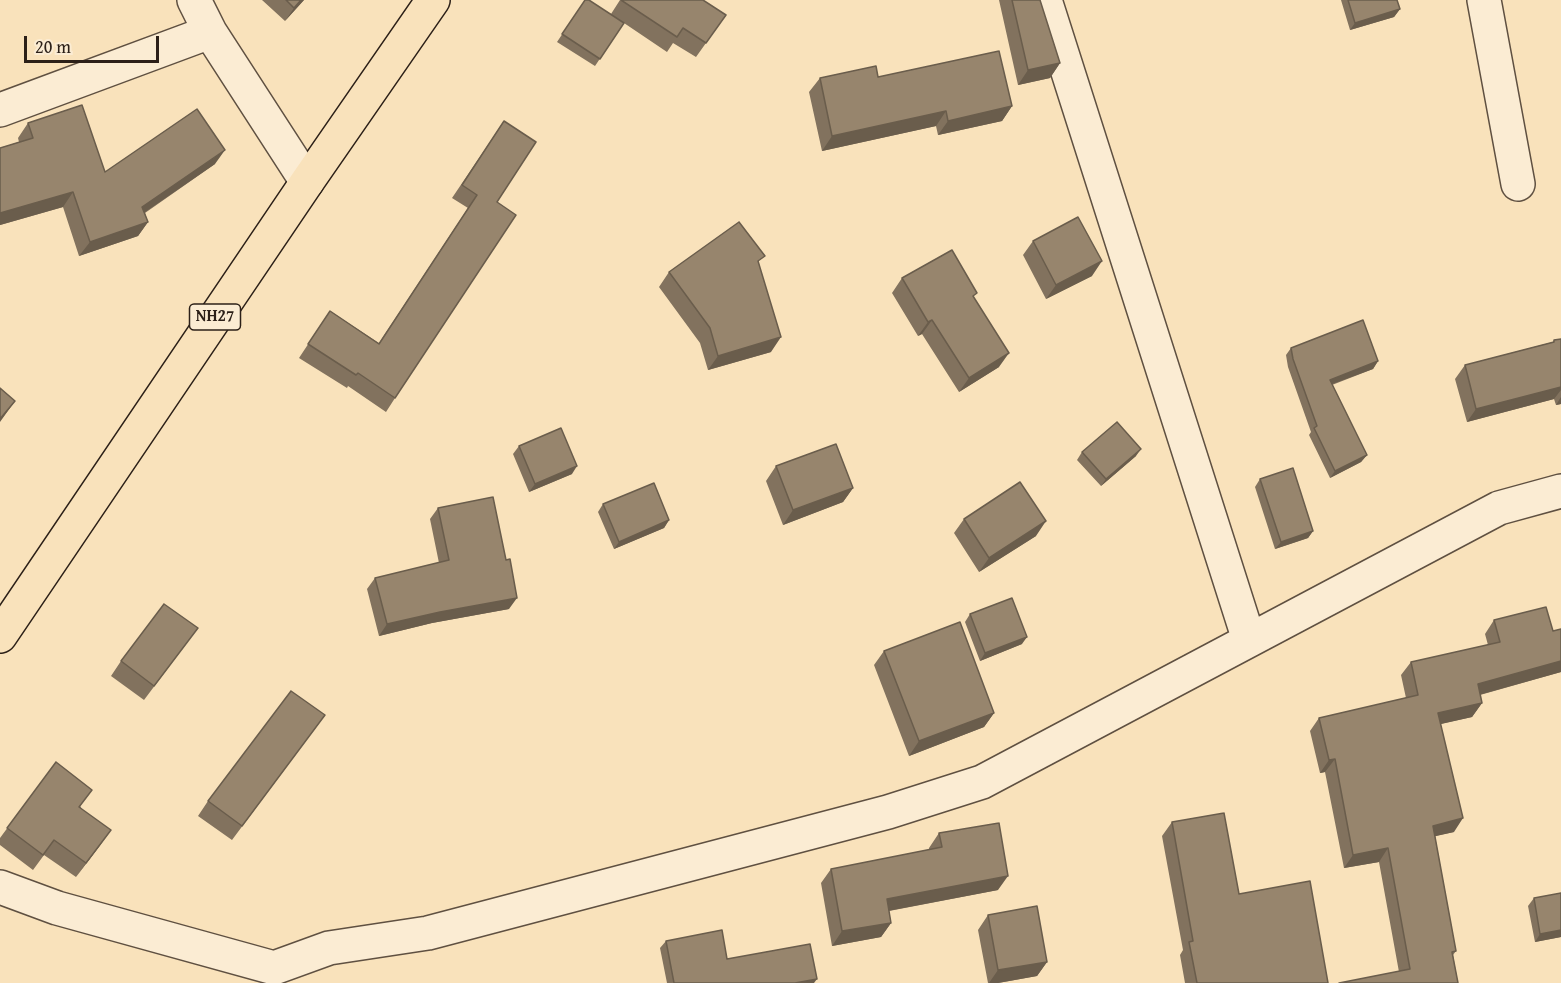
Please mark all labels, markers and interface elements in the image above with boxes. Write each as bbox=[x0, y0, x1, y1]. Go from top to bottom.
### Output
scale bar bbox=[27, 24, 162, 62]
text: 20 m bbox=[35, 33, 71, 60]
road number: NH27 bbox=[190, 304, 240, 330]

